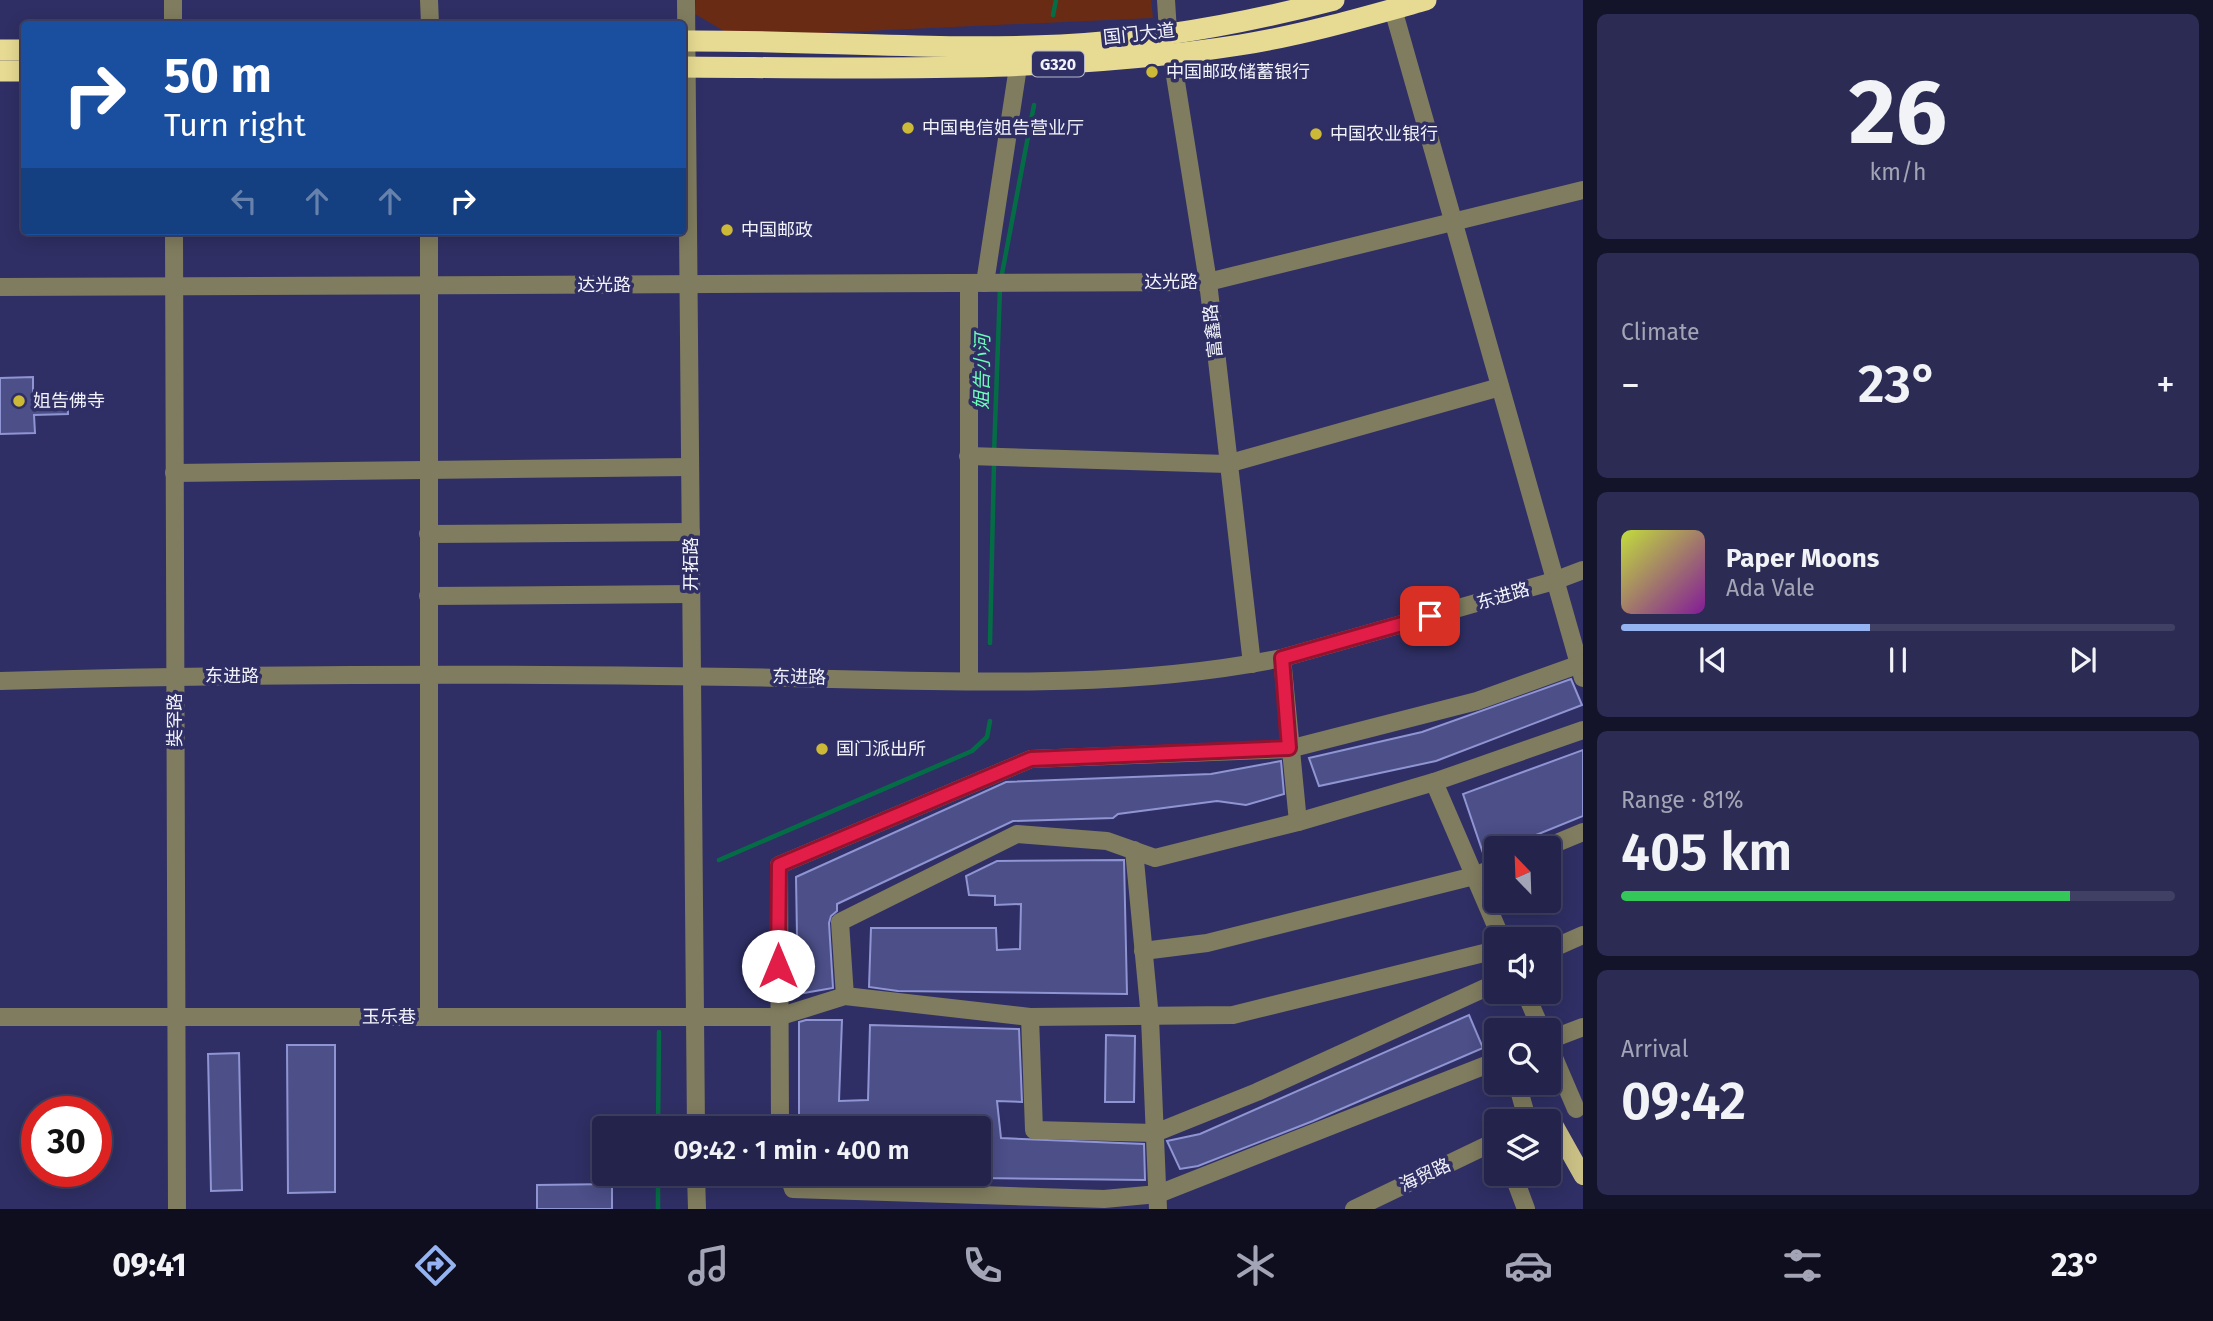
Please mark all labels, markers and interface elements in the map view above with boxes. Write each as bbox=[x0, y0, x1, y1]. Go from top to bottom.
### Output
street label: 国门大道 bbox=[1102, 19, 1176, 49]
text: 50 m bbox=[164, 46, 272, 105]
icon: right bbox=[49, 49, 140, 140]
road number: G320 bbox=[1032, 52, 1084, 76]
text: 26 bbox=[1849, 58, 1947, 167]
place label: 中国邮政储蓄银行 bbox=[1166, 61, 1310, 83]
marker: 中国邮政储蓄银行 bbox=[1144, 64, 1160, 80]
text: Turn right bbox=[164, 106, 306, 144]
place label: 中国电信姐告营业厅 bbox=[922, 117, 1084, 139]
marker: 中国电信姐告营业厅 bbox=[900, 120, 916, 136]
place label: 中国农业银行 bbox=[1330, 123, 1438, 145]
marker: 中国农业银行 bbox=[1308, 126, 1324, 142]
text: km/h bbox=[1870, 158, 1926, 186]
icon: left bbox=[225, 182, 263, 220]
icon: ahead bbox=[298, 182, 336, 220]
icon: ahead bbox=[371, 182, 409, 220]
icon: right bbox=[444, 182, 482, 220]
place label: 中国邮政 bbox=[741, 219, 813, 241]
marker: 中国邮政 bbox=[719, 222, 735, 238]
street label: 达光路 bbox=[1144, 271, 1198, 293]
street label: 达光路 bbox=[577, 274, 631, 296]
street label: 富鑫路 bbox=[1199, 303, 1227, 359]
text: Climate bbox=[1621, 318, 1700, 346]
water label: 姐告小河 bbox=[970, 330, 994, 410]
text: 23° bbox=[1858, 353, 1938, 416]
text: − bbox=[1621, 362, 1640, 408]
text: + bbox=[2156, 362, 2175, 408]
place label: 姐告佛寺 bbox=[33, 390, 105, 412]
marker: 姐告佛寺 bbox=[11, 393, 27, 409]
street label: 开拓路 bbox=[680, 537, 702, 591]
text: Paper Moons bbox=[1726, 543, 1879, 574]
text: Ada Vale bbox=[1726, 574, 1815, 602]
street label: 东进路 bbox=[1474, 578, 1532, 614]
pin bbox=[1400, 586, 1460, 646]
icon: arrive bbox=[1411, 597, 1449, 635]
icon: previous bbox=[1694, 641, 1732, 679]
icon: pause bbox=[1879, 641, 1917, 679]
icon: next bbox=[2064, 641, 2102, 679]
street label: 东进路 bbox=[205, 665, 259, 687]
street label: 东进路 bbox=[772, 666, 826, 688]
street label: 奘罕路 bbox=[164, 693, 186, 747]
place label: 国门派出所 bbox=[836, 738, 926, 760]
marker: 国门派出所 bbox=[814, 741, 830, 757]
text: Range · 81% bbox=[1621, 786, 1743, 814]
text: 405 km bbox=[1621, 821, 1792, 884]
north arrow bbox=[1484, 836, 1561, 914]
map controls bbox=[1484, 836, 1561, 1186]
button: sound bbox=[1484, 927, 1561, 1004]
position arrow bbox=[741, 929, 815, 1003]
street label: 玉乐巷 bbox=[362, 1006, 416, 1028]
button: search bbox=[1484, 1018, 1561, 1095]
text: Arrival bbox=[1621, 1035, 1688, 1063]
text: 09:42 bbox=[1621, 1070, 1746, 1133]
speed limit sign: 30 bbox=[21, 1096, 112, 1187]
button: layers bbox=[1484, 1109, 1561, 1186]
text: 09:42 · 1 min · 400 m bbox=[673, 1135, 910, 1166]
street label: 海贸路 bbox=[1396, 1154, 1454, 1196]
icon: directions bbox=[411, 1241, 460, 1290]
icon: music bbox=[684, 1241, 733, 1290]
icon: phone bbox=[958, 1241, 1007, 1290]
icon: climate bbox=[1231, 1241, 1280, 1290]
icon: car bbox=[1504, 1241, 1553, 1290]
icon: filters bbox=[1778, 1241, 1827, 1290]
text: 09:41 bbox=[112, 1246, 187, 1284]
text: 23° bbox=[2051, 1246, 2101, 1284]

